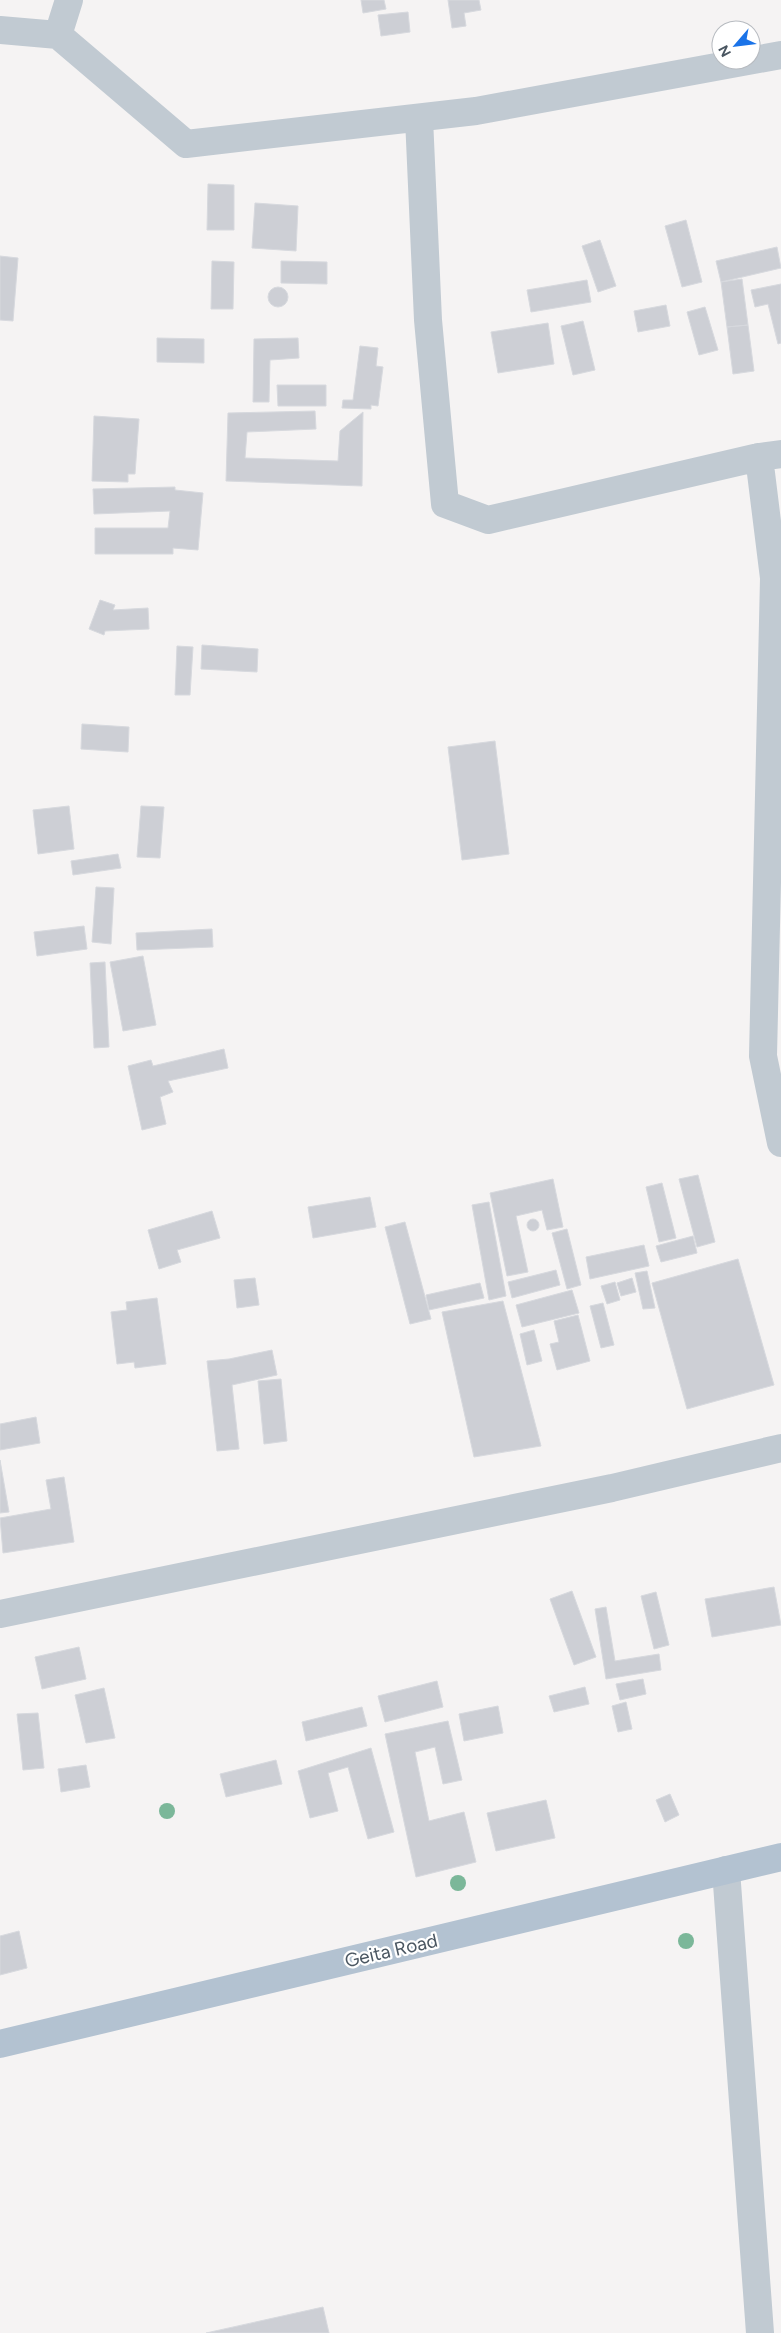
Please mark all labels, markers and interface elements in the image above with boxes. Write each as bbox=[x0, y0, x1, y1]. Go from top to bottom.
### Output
north arrow bbox=[711, 20, 761, 70]
text: N bbox=[715, 42, 735, 60]
street label: Geita Road bbox=[342, 1929, 440, 1972]

